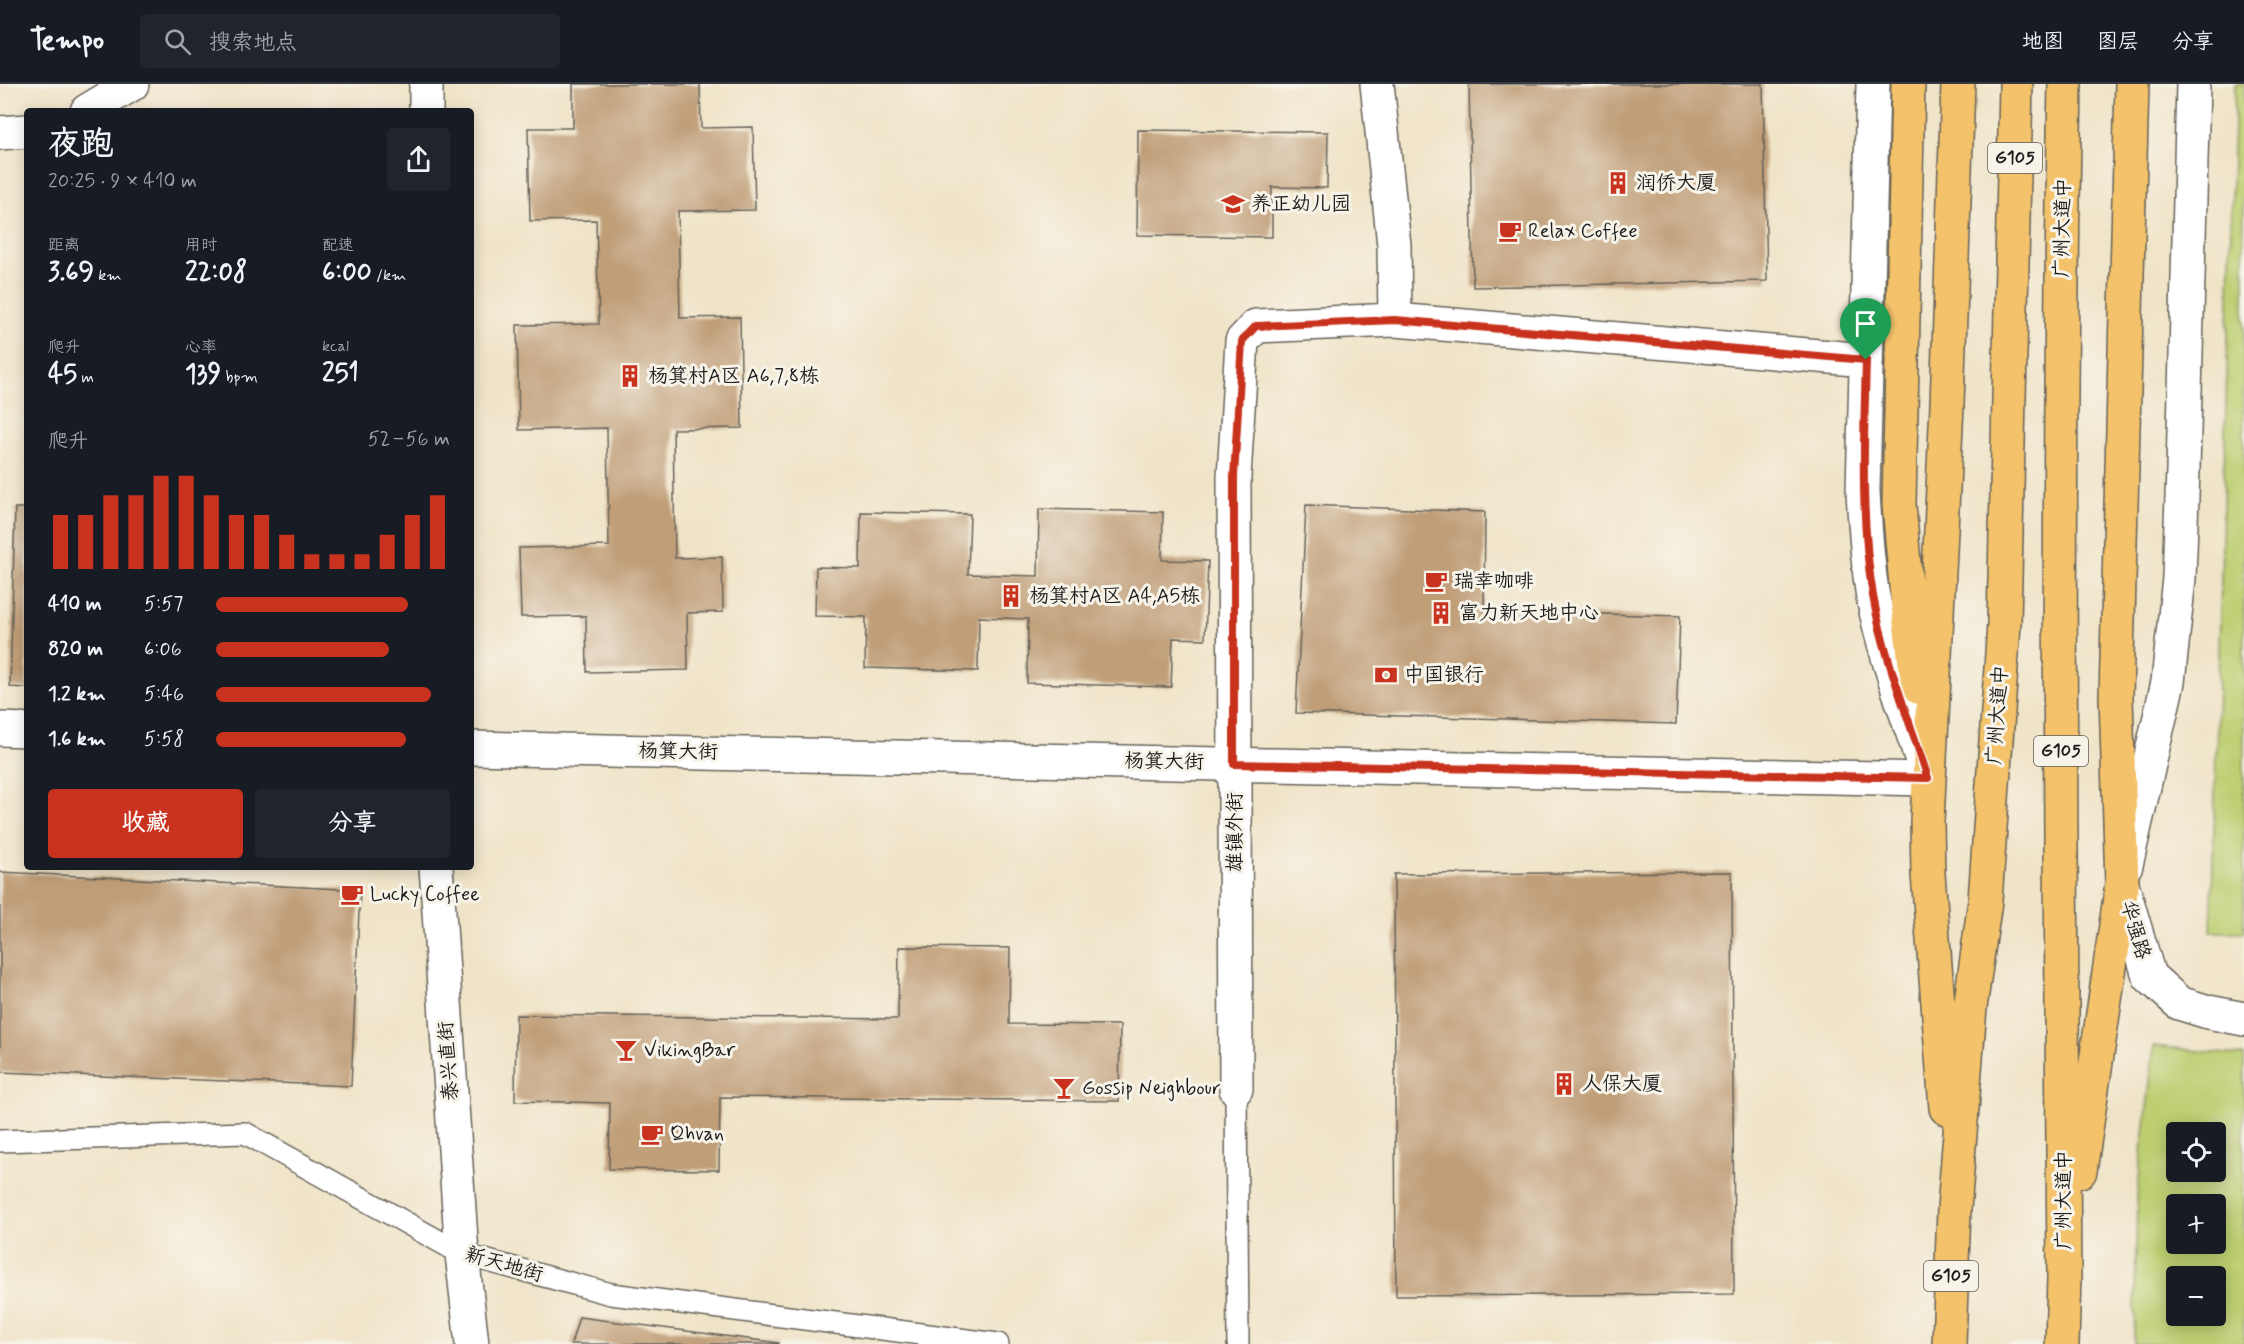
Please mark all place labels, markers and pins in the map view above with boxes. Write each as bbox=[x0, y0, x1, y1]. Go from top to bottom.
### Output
building icon: 润侨大厦 bbox=[1605, 170, 1631, 196]
place label: 润侨大厦 bbox=[1636, 170, 1716, 197]
school or university icon: 养正幼儿园 bbox=[1220, 191, 1246, 217]
place label: 养正幼儿园 bbox=[1251, 191, 1351, 218]
cafe icon: Relax Coffee bbox=[1497, 218, 1523, 244]
place label: Relax Coffee bbox=[1528, 218, 1637, 245]
pin bbox=[1840, 298, 1891, 360]
building icon: 杨箕村A区 A6,7,8栋 bbox=[617, 363, 643, 389]
place label: 杨箕村A区 A6,7,8栋 bbox=[648, 363, 819, 390]
cafe icon: 瑞幸咖啡 bbox=[1423, 568, 1449, 594]
place label: 瑞幸咖啡 bbox=[1454, 568, 1534, 595]
building icon: 杨箕村A区 A4,A5栋 bbox=[998, 583, 1024, 609]
place label: 杨箕村A区 A4,A5栋 bbox=[1029, 583, 1200, 610]
building icon: 富力新天地中心 bbox=[1428, 600, 1454, 626]
place label: 富力新天地中心 bbox=[1459, 600, 1599, 627]
bank icon: 中国银行 bbox=[1373, 662, 1399, 688]
place label: 中国银行 bbox=[1404, 662, 1484, 689]
cafe icon: Lucky Coffee bbox=[339, 881, 365, 907]
place label: Lucky Coffee bbox=[370, 881, 480, 908]
bar icon: VikingBar bbox=[613, 1037, 639, 1063]
place label: VikingBar bbox=[644, 1037, 736, 1064]
building icon: 人保大厦 bbox=[1551, 1071, 1577, 1097]
place label: 人保大厦 bbox=[1582, 1071, 1662, 1098]
bar icon: Gossip Neighbour bbox=[1051, 1075, 1077, 1101]
place label: Gossip Neighbour bbox=[1082, 1075, 1221, 1102]
cafe icon: Qhvan bbox=[639, 1121, 665, 1147]
place label: Qhvan bbox=[670, 1121, 724, 1148]

